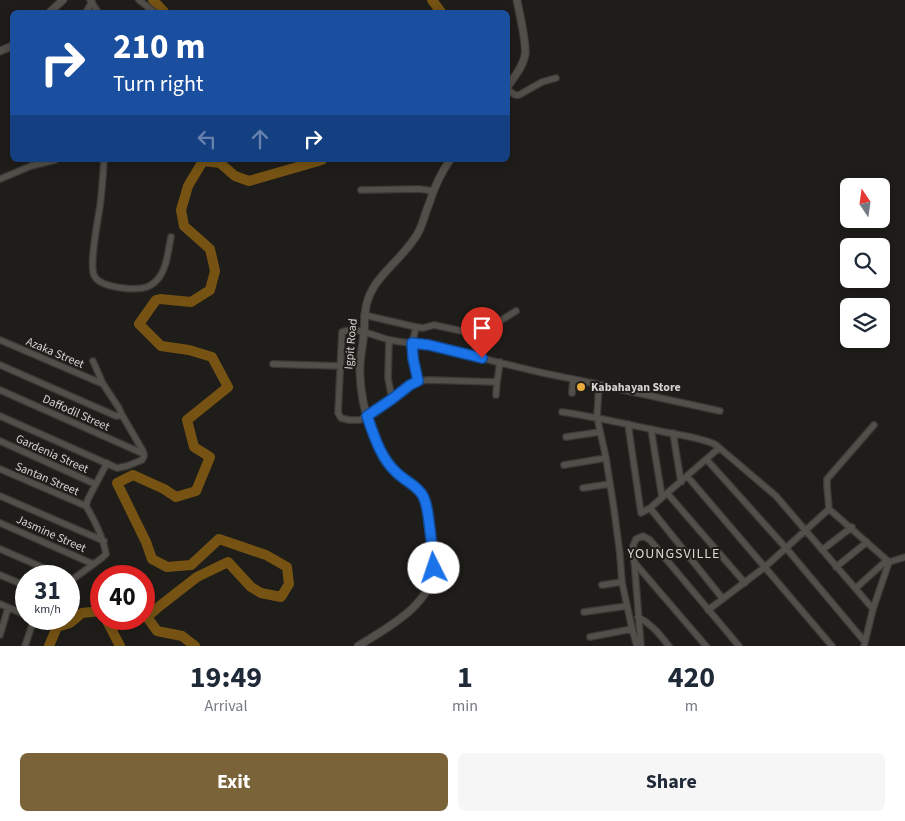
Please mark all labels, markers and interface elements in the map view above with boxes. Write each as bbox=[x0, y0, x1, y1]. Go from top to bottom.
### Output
text: 210 m bbox=[113, 22, 205, 72]
icon: right bbox=[30, 30, 95, 95]
text: Turn right bbox=[113, 68, 203, 100]
icon: left bbox=[193, 125, 221, 153]
icon: ahead bbox=[246, 125, 274, 153]
icon: right bbox=[299, 125, 327, 153]
north arrow bbox=[840, 178, 890, 228]
map controls bbox=[840, 178, 890, 348]
button: search bbox=[840, 238, 890, 288]
button: layers bbox=[840, 298, 890, 348]
pin bbox=[461, 307, 503, 358]
icon: arrive bbox=[468, 314, 496, 342]
street label: Igpit Road bbox=[340, 318, 362, 370]
street label: Azaka Street bbox=[23, 333, 87, 373]
place label: Kabahayan Store bbox=[591, 379, 681, 396]
marker: Kabahayan Store bbox=[575, 381, 587, 393]
street label: Daffodil Street bbox=[40, 391, 112, 435]
street label: Gardenia Street bbox=[13, 430, 91, 478]
street label: Santan Street bbox=[12, 458, 82, 500]
street label: Jasmine Street bbox=[13, 511, 89, 557]
position arrow bbox=[407, 541, 459, 593]
district label: YOUNGSVILLE bbox=[627, 544, 720, 564]
speed limit sign: 40 bbox=[90, 565, 155, 630]
text: 31 bbox=[34, 573, 61, 609]
text: km/h bbox=[34, 601, 61, 618]
text: 19:49 bbox=[190, 656, 262, 699]
text: 1 bbox=[457, 656, 473, 699]
text: 420 bbox=[668, 656, 715, 699]
text: Arrival bbox=[204, 695, 247, 717]
text: min bbox=[452, 695, 478, 717]
text: m bbox=[685, 695, 698, 717]
button: Exit bbox=[20, 753, 448, 811]
button: Share bbox=[458, 753, 885, 811]

